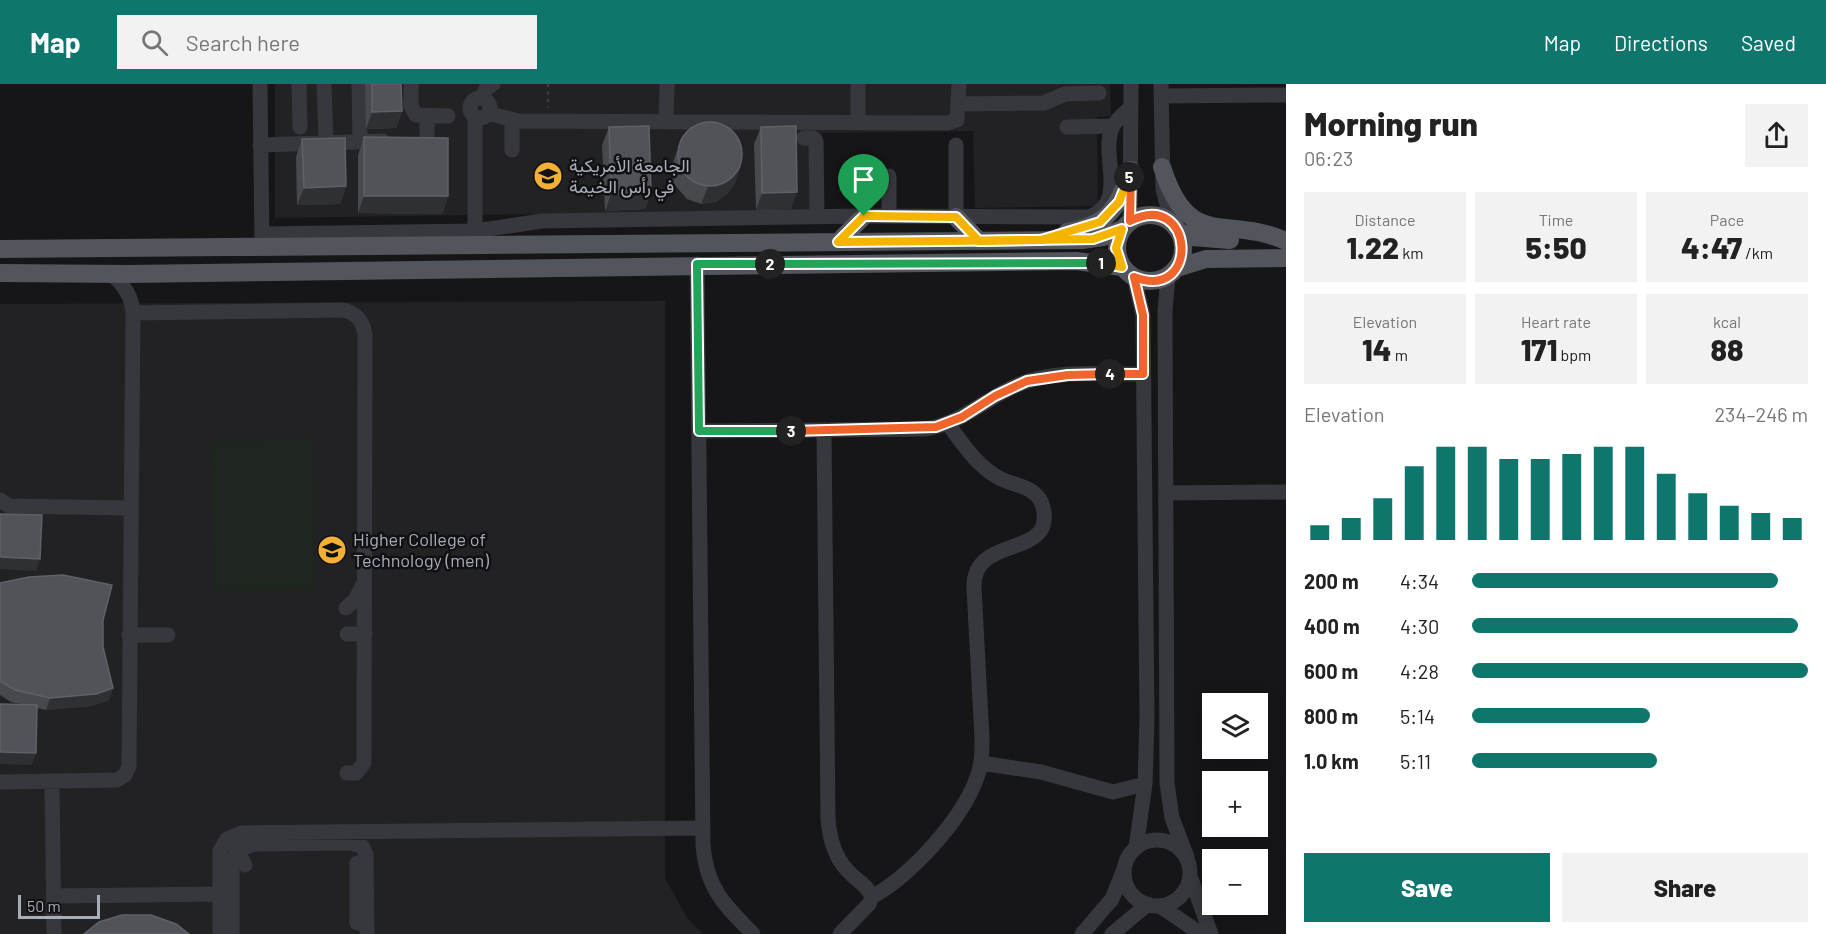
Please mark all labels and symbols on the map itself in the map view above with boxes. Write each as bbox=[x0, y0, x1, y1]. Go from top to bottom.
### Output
place label: الجامعة الأمريكية في رأس الخيمة bbox=[569, 154, 690, 202]
pin bbox=[838, 154, 889, 216]
school or university icon: الجامعة الأمريكية في رأس الخيمة bbox=[532, 160, 564, 192]
pin: 5 bbox=[1114, 162, 1144, 192]
pin: 1 bbox=[1086, 248, 1116, 278]
pin: 2 bbox=[755, 249, 785, 279]
pin: 4 bbox=[1095, 359, 1125, 389]
pin: 3 bbox=[776, 416, 806, 446]
place label: Higher College of Technology (men) bbox=[353, 528, 489, 571]
school or university icon: Higher College of Technology (men) bbox=[316, 534, 348, 566]
scale bar bbox=[18, 892, 100, 920]

